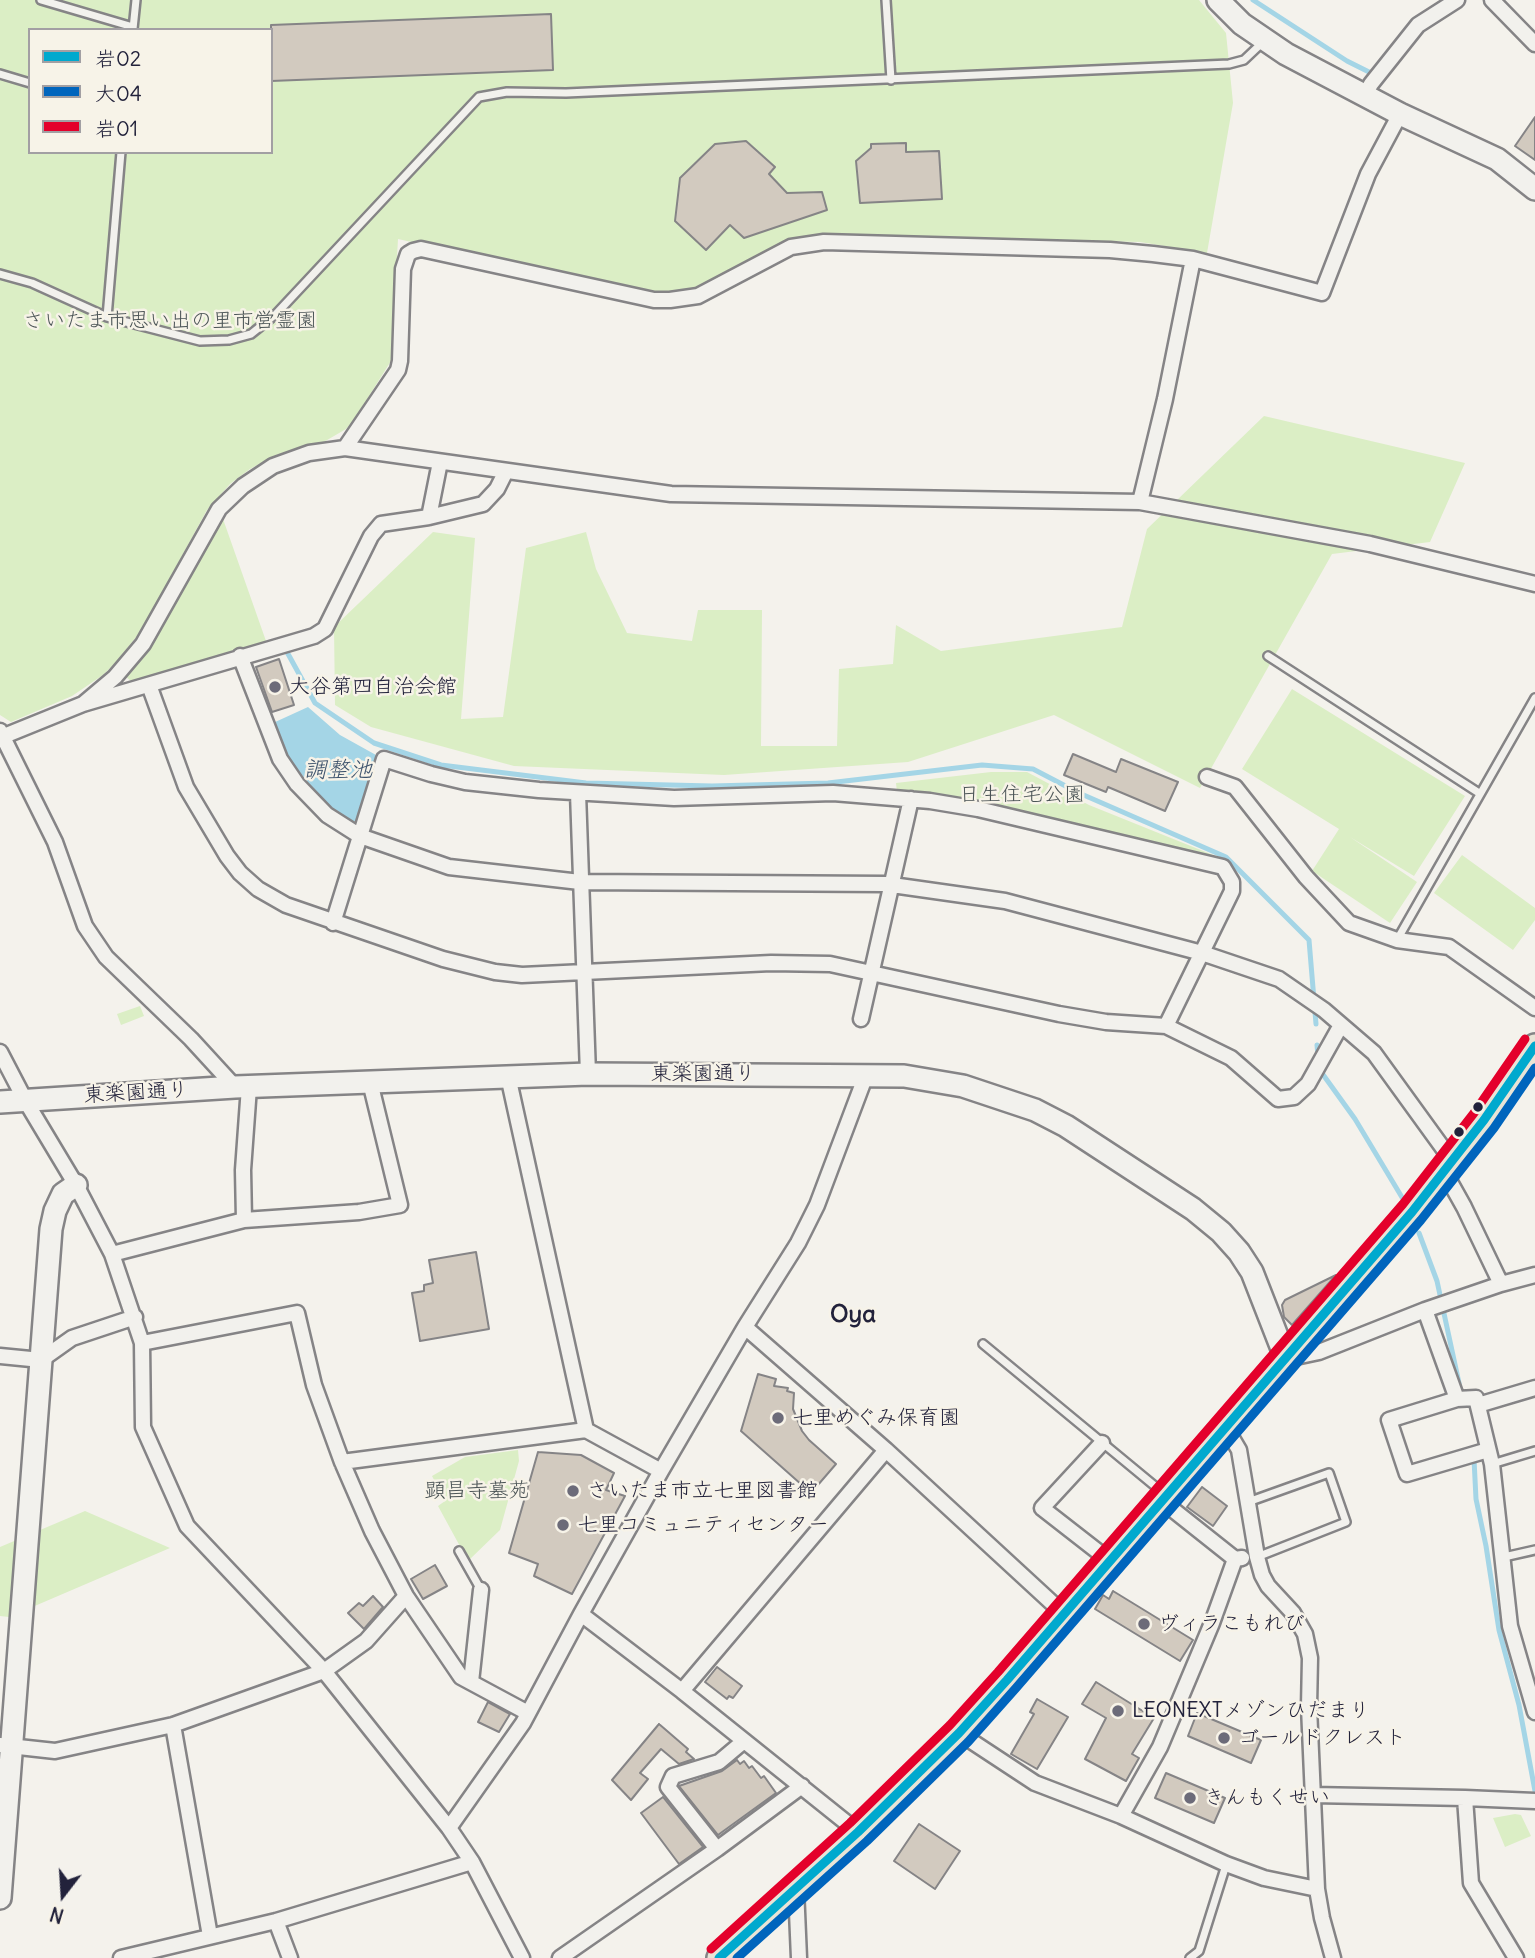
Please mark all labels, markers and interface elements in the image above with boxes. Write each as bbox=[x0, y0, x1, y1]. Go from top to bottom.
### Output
legend bbox=[28, 28, 273, 154]
text: 岩02 bbox=[95, 45, 141, 72]
text: 大04 bbox=[95, 80, 142, 107]
text: 岩01 bbox=[95, 115, 138, 142]
park label: さいたま市思い出の里市営霊園 bbox=[23, 308, 317, 334]
place label: 大谷第四自治会館 bbox=[289, 674, 457, 700]
marker: 大谷第四自治会館 bbox=[267, 679, 283, 695]
water label: 調整池 bbox=[304, 756, 372, 784]
park label: 日生住宅公園 bbox=[959, 782, 1085, 808]
street label: 東楽園通り bbox=[651, 1061, 755, 1087]
street label: 東楽園通り bbox=[83, 1078, 189, 1108]
unlabelled marker bbox=[1471, 1100, 1485, 1114]
unlabelled marker bbox=[1452, 1125, 1466, 1139]
district label: Oya bbox=[830, 1301, 876, 1329]
place label: 七里めぐみ保育園 bbox=[792, 1405, 960, 1431]
marker: 七里めぐみ保育園 bbox=[770, 1410, 786, 1426]
park label: 顕昌寺墓苑 bbox=[425, 1478, 529, 1504]
place label: さいたま市立七里図書館 bbox=[587, 1478, 818, 1504]
marker: さいたま市立七里図書館 bbox=[565, 1483, 581, 1499]
place label: 七里コミュニティセンター bbox=[577, 1512, 829, 1538]
marker: 七里コミュニティセンター bbox=[555, 1517, 571, 1533]
place label: ヴィラこもれび bbox=[1158, 1611, 1305, 1637]
marker: ヴィラこもれび bbox=[1136, 1616, 1152, 1632]
place label: LEONEXTメゾンひだまり bbox=[1132, 1698, 1370, 1724]
marker: LEONEXTメゾンひだまり bbox=[1110, 1703, 1126, 1719]
place label: ゴールドクレスト bbox=[1238, 1725, 1406, 1751]
marker: ゴールドクレスト bbox=[1216, 1730, 1232, 1746]
place label: きんもくせい bbox=[1204, 1785, 1330, 1811]
marker: きんもくせい bbox=[1182, 1790, 1198, 1806]
north arrow bbox=[28, 1860, 98, 1930]
text: N bbox=[47, 1902, 67, 1928]

